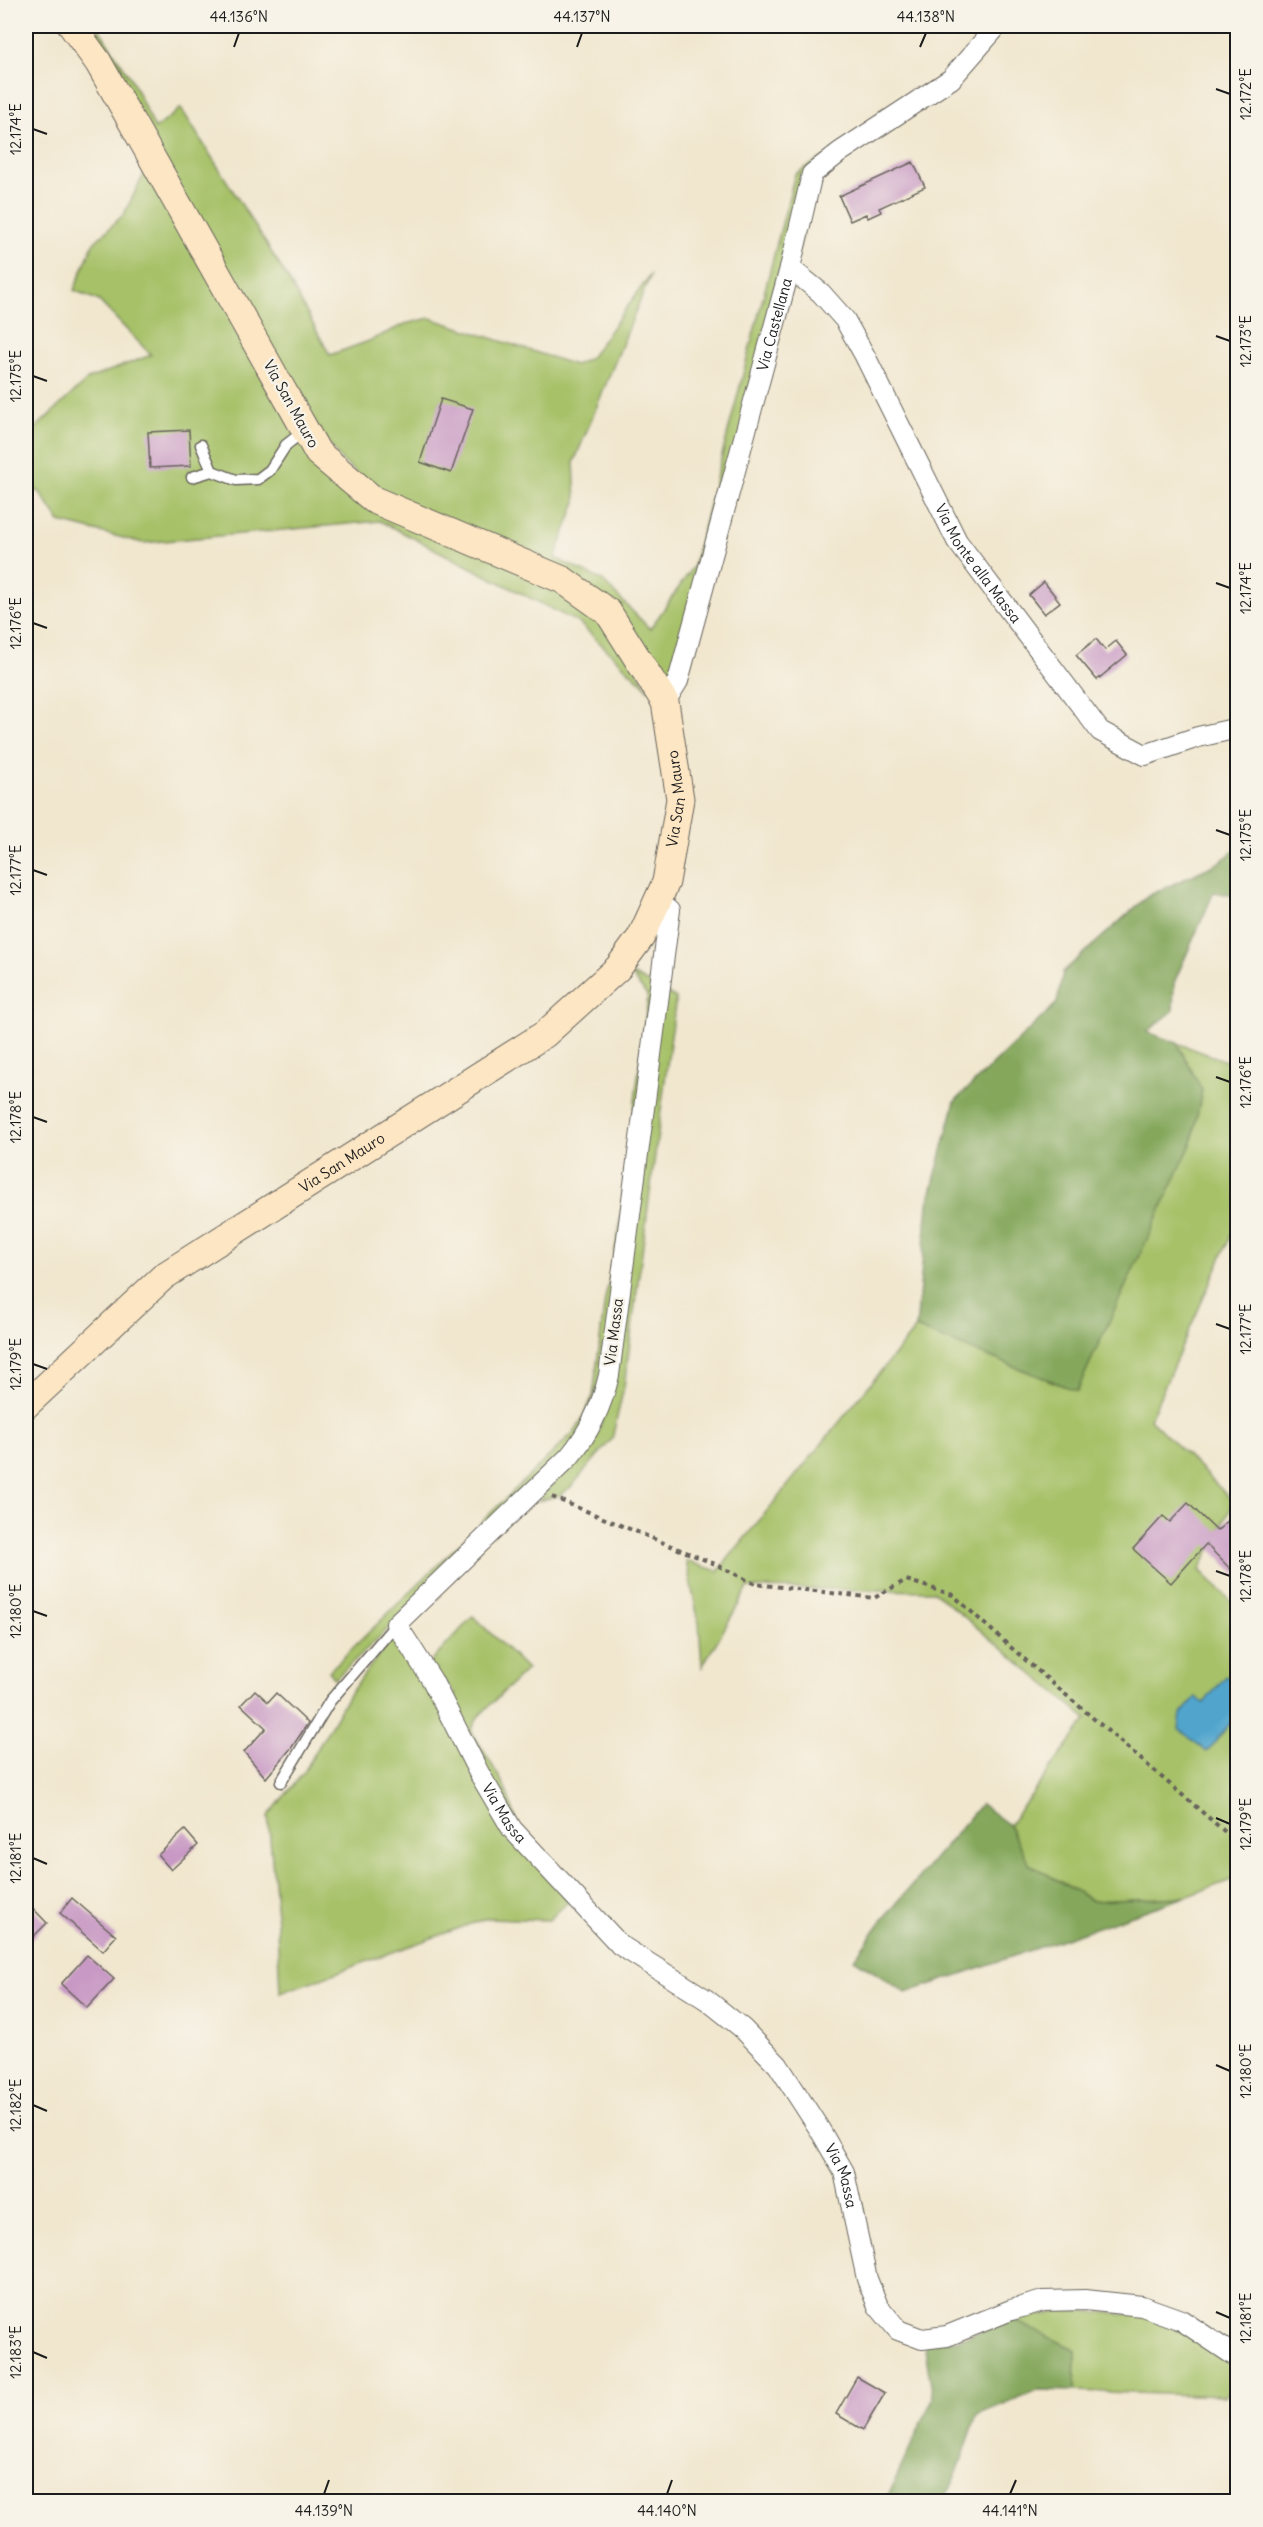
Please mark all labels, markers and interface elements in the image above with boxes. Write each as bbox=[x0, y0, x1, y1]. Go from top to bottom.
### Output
text: 44.136°N bbox=[210, 7, 268, 26]
text: 44.137°N bbox=[553, 7, 611, 26]
text: 44.138°N bbox=[897, 7, 955, 26]
text: 12.172°E bbox=[1236, 68, 1255, 120]
text: 12.174°E bbox=[6, 103, 25, 155]
street label: Via Castellana bbox=[752, 275, 796, 373]
text: 12.173°E bbox=[1236, 315, 1255, 367]
text: 12.175°E bbox=[6, 350, 25, 402]
street label: Via San Mauro bbox=[259, 356, 323, 451]
street label: Via Monte alla Massa bbox=[931, 501, 1026, 627]
text: 12.174°E bbox=[1236, 562, 1255, 614]
text: 12.176°E bbox=[6, 597, 25, 649]
street label: Via San Mauro bbox=[662, 749, 689, 849]
text: 12.175°E bbox=[1236, 809, 1255, 861]
text: 12.177°E bbox=[6, 844, 25, 896]
text: 12.176°E bbox=[1236, 1056, 1255, 1108]
text: 12.178°E bbox=[6, 1091, 25, 1143]
street label: Via San Mauro bbox=[296, 1128, 388, 1197]
street label: Via Massa bbox=[600, 1297, 627, 1367]
text: 12.177°E bbox=[1236, 1303, 1255, 1355]
text: 12.179°E bbox=[6, 1338, 25, 1390]
text: 12.178°E bbox=[1236, 1550, 1255, 1602]
text: 12.180°E bbox=[6, 1583, 25, 1638]
street label: Via Massa bbox=[478, 1780, 531, 1847]
text: 12.179°E bbox=[1236, 1798, 1255, 1850]
text: 12.181°E bbox=[6, 1832, 25, 1884]
text: 12.180°E bbox=[1236, 2043, 1255, 2098]
text: 12.182°E bbox=[6, 2078, 25, 2132]
street label: Via Massa bbox=[821, 2140, 862, 2210]
text: 12.181°E bbox=[1236, 2292, 1255, 2344]
text: 12.183°E bbox=[6, 2325, 25, 2379]
text: 44.139°N bbox=[295, 2501, 353, 2520]
text: 44.140°N bbox=[637, 2501, 697, 2520]
text: 44.141°N bbox=[982, 2501, 1038, 2520]

